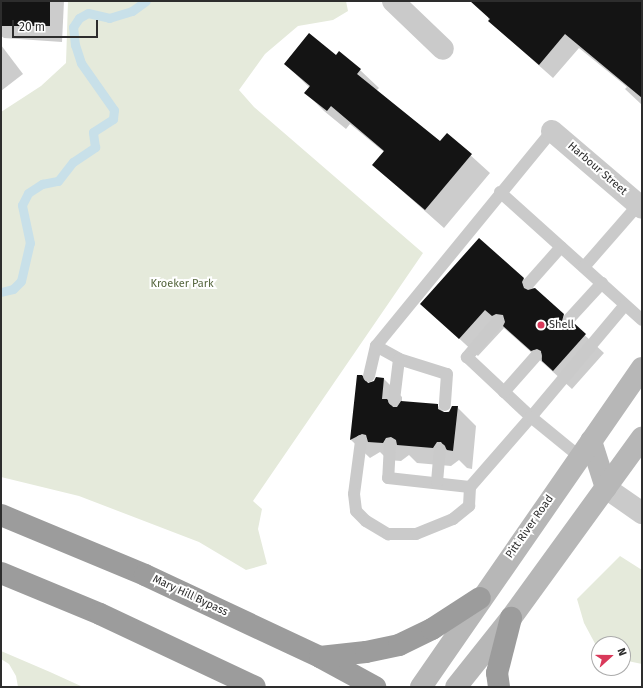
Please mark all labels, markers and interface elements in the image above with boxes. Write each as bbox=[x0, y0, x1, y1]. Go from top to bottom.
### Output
scale bar bbox=[14, 12, 100, 38]
text: 20 m bbox=[19, 20, 45, 34]
street label: Harbour Street bbox=[565, 140, 629, 198]
park label: Kroeker Park bbox=[150, 277, 214, 291]
place label: Shell bbox=[549, 318, 574, 332]
marker: Shell bbox=[536, 320, 546, 330]
street label: Pitt River Road bbox=[503, 493, 557, 561]
street label: Mary Hill Bypass bbox=[150, 573, 230, 619]
north arrow bbox=[591, 636, 631, 676]
text: N bbox=[614, 646, 629, 658]

